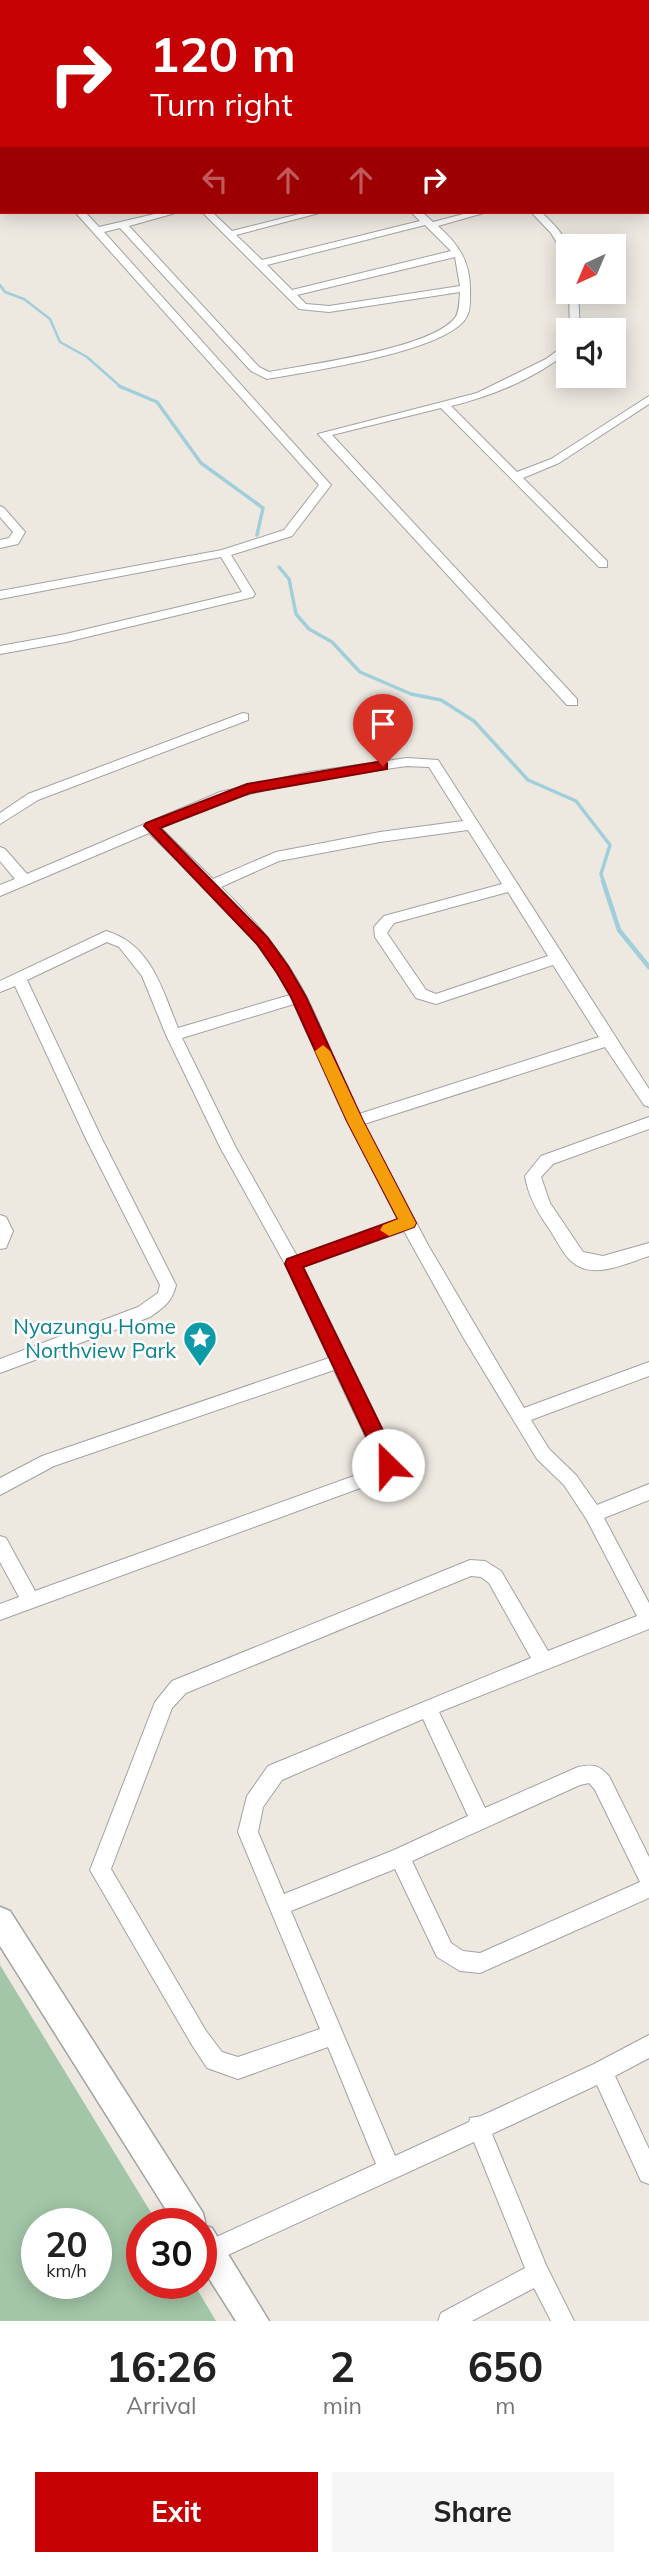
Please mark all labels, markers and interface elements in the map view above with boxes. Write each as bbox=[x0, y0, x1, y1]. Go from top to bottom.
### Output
text: 120 m bbox=[150, 23, 296, 84]
icon: right bbox=[35, 28, 126, 119]
text: Turn right bbox=[150, 84, 293, 124]
icon: left bbox=[196, 161, 234, 199]
icon: ahead bbox=[269, 161, 307, 199]
icon: ahead bbox=[342, 161, 380, 199]
icon: right bbox=[415, 161, 453, 199]
north arrow bbox=[556, 234, 626, 304]
map controls bbox=[556, 234, 626, 388]
button: sound bbox=[556, 318, 626, 388]
pin bbox=[353, 694, 413, 766]
icon: arrive bbox=[364, 705, 402, 743]
place label: Nyazungu Home Northview Park bbox=[13, 1313, 176, 1363]
place icon: Nyazungu Home Northview Park bbox=[181, 1319, 219, 1368]
position arrow bbox=[351, 1428, 425, 1502]
speed limit sign: 30 bbox=[126, 2208, 217, 2299]
text: 20 bbox=[45, 2222, 88, 2266]
text: km/h bbox=[46, 2259, 87, 2282]
text: 16:26 bbox=[106, 2340, 217, 2393]
text: 2 bbox=[330, 2340, 355, 2393]
text: 650 bbox=[468, 2340, 543, 2393]
text: Arrival bbox=[126, 2391, 197, 2420]
text: min bbox=[323, 2391, 362, 2420]
text: m bbox=[495, 2391, 516, 2420]
button: Exit bbox=[35, 2472, 318, 2552]
button: Share bbox=[332, 2472, 614, 2552]

